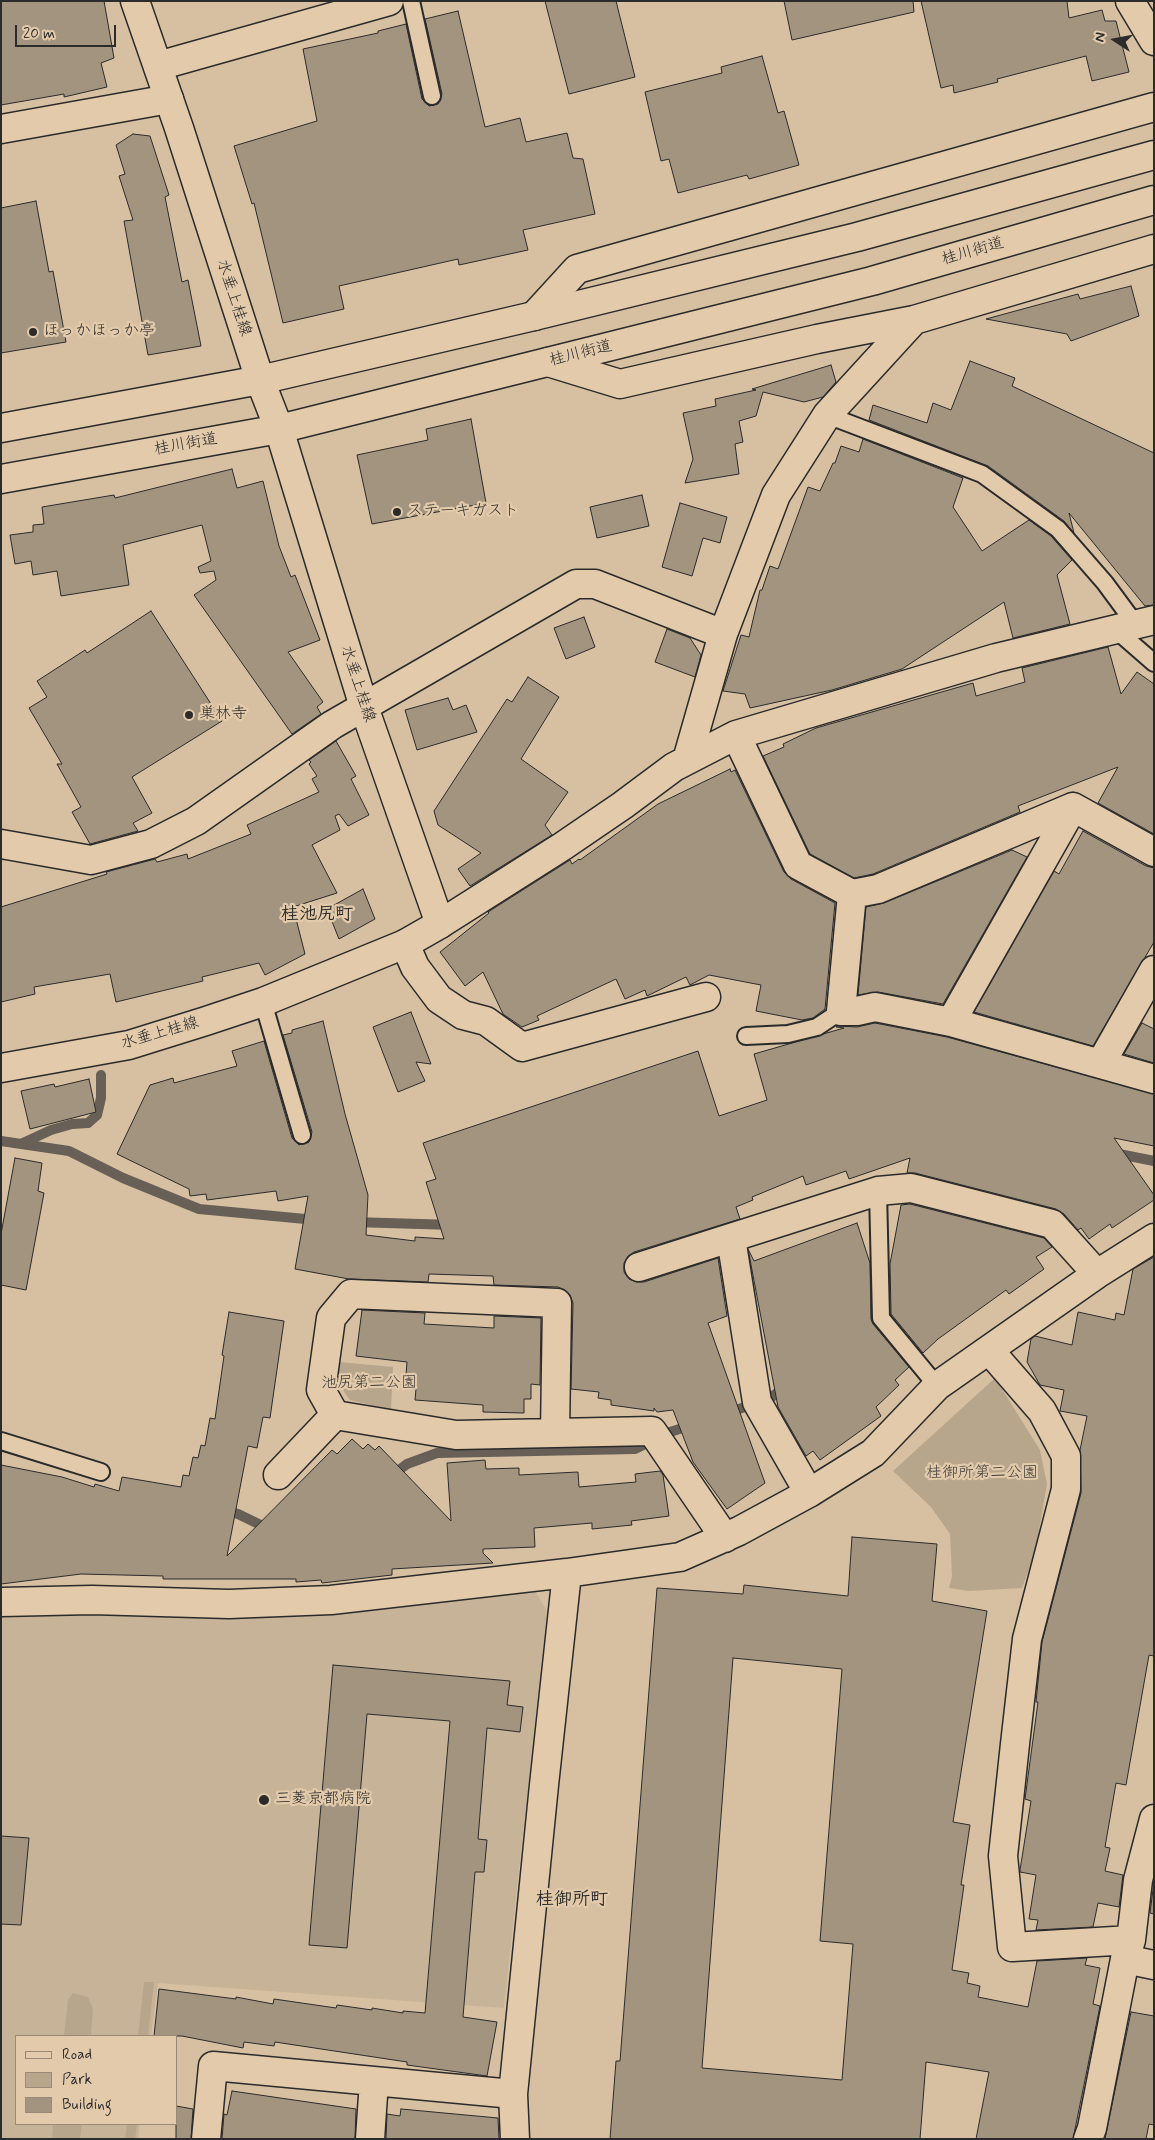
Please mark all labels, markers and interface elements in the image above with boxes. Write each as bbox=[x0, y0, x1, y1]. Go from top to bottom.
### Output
scale bar bbox=[18, 15, 119, 47]
north arrow bbox=[1090, 15, 1140, 65]
text: 20 m bbox=[23, 24, 55, 44]
text: N bbox=[1091, 31, 1110, 43]
street label: 桂川街道 bbox=[940, 234, 1006, 270]
street label: 水垂上桂線 bbox=[212, 257, 254, 339]
place label: ほっかほっか亭 bbox=[43, 322, 155, 342]
marker: ほっかほっか亭 bbox=[27, 326, 39, 338]
street label: 桂川街道 bbox=[548, 337, 614, 371]
street label: 桂川街道 bbox=[153, 430, 219, 460]
place label: ステーキガスト bbox=[407, 502, 519, 522]
marker: ステーキガスト bbox=[391, 506, 403, 518]
street label: 水垂上桂線 bbox=[336, 643, 378, 725]
place label: 巣林寺 bbox=[199, 705, 247, 725]
marker: 巣林寺 bbox=[183, 709, 195, 721]
district label: 桂池尻町 bbox=[281, 904, 353, 926]
street label: 水垂上桂線 bbox=[119, 1014, 201, 1054]
park label: 池尻第二公園 bbox=[321, 1374, 417, 1394]
park label: 桂御所第二公園 bbox=[926, 1464, 1038, 1484]
place label: 三菱京都病院 bbox=[275, 1790, 371, 1810]
marker: 三菱京都病院 bbox=[257, 1793, 271, 1807]
district label: 桂御所町 bbox=[536, 1889, 608, 1911]
legend bbox=[15, 2035, 178, 2125]
text: Road bbox=[62, 2045, 92, 2065]
text: Park bbox=[62, 2070, 92, 2090]
text: Building bbox=[62, 2095, 112, 2115]

